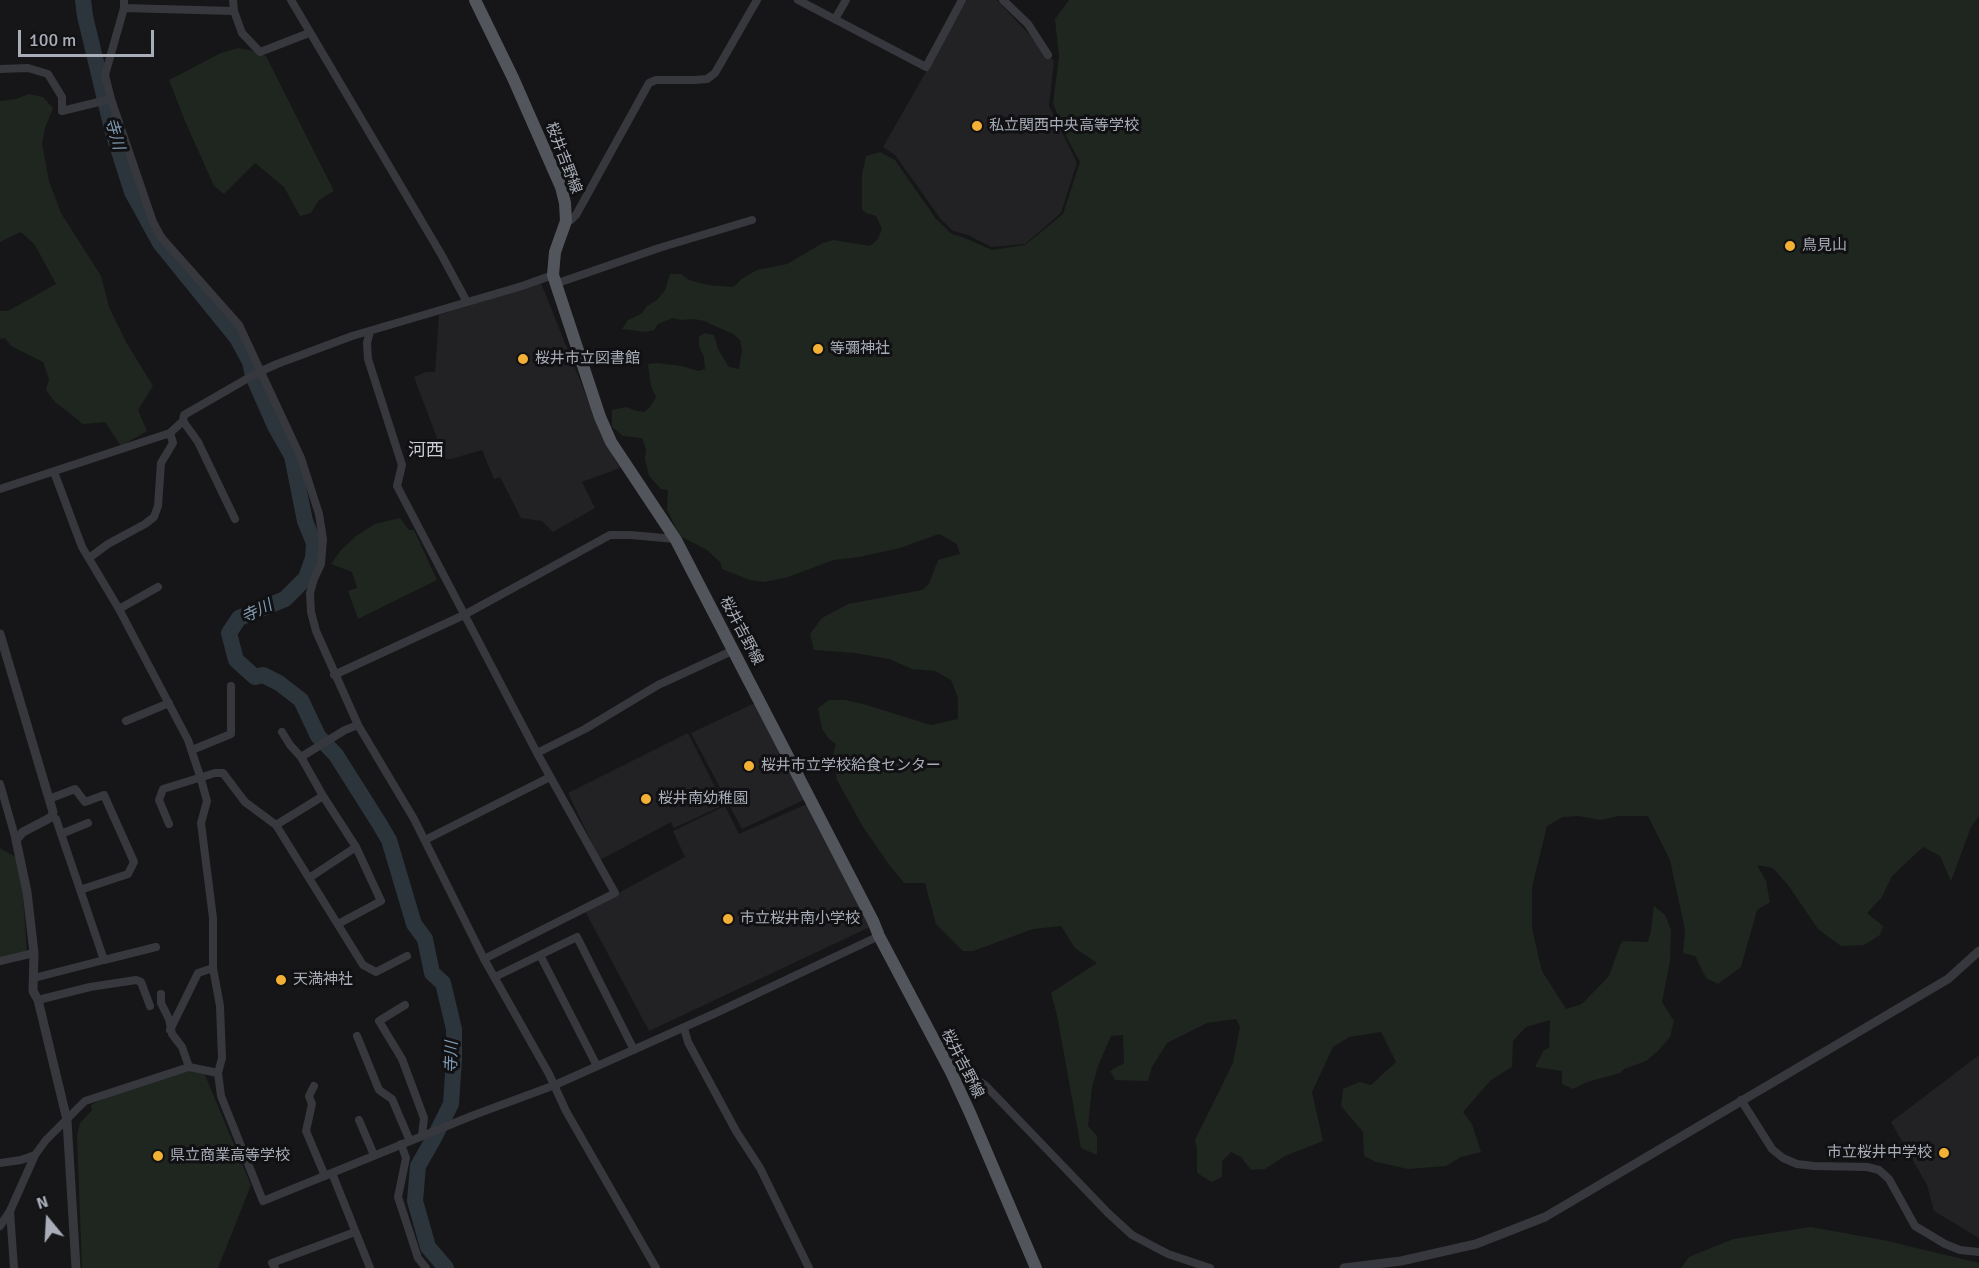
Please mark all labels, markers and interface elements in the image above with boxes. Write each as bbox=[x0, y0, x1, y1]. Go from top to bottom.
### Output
scale bar bbox=[21, 18, 158, 56]
text: 100 m bbox=[29, 29, 76, 51]
water label: 寺川 bbox=[100, 116, 128, 152]
place label: 私立関西中央高等学校 bbox=[989, 117, 1139, 135]
marker: 私立関西中央高等学校 bbox=[970, 119, 984, 133]
street label: 桜井吉野線 bbox=[541, 120, 585, 196]
place label: 鳥見山 bbox=[1802, 237, 1847, 255]
marker: 鳥見山 bbox=[1783, 239, 1797, 253]
place label: 等彌神社 bbox=[830, 340, 890, 358]
marker: 等彌神社 bbox=[811, 342, 825, 356]
place label: 桜井市立図書館 bbox=[535, 350, 640, 368]
marker: 桜井市立図書館 bbox=[516, 352, 530, 366]
district label: 河西 bbox=[408, 440, 444, 462]
street label: 桜井吉野線 bbox=[715, 594, 767, 668]
water label: 寺川 bbox=[238, 596, 276, 628]
place label: 桜井市立学校給食センター bbox=[761, 757, 941, 775]
marker: 桜井市立学校給食センター bbox=[742, 759, 756, 773]
place label: 桜井南幼稚園 bbox=[658, 790, 748, 808]
marker: 桜井南幼稚園 bbox=[639, 792, 653, 806]
place label: 市立桜井南小学校 bbox=[740, 910, 860, 928]
marker: 市立桜井南小学校 bbox=[721, 912, 735, 926]
place label: 天満神社 bbox=[293, 971, 353, 989]
marker: 天満神社 bbox=[274, 973, 288, 987]
street label: 桜井吉野線 bbox=[937, 1027, 987, 1101]
water label: 寺川 bbox=[442, 1041, 462, 1073]
place label: 市立桜井中学校 bbox=[1827, 1144, 1932, 1162]
marker: 市立桜井中学校 bbox=[1937, 1146, 1951, 1160]
place label: 県立商業高等学校 bbox=[170, 1147, 290, 1165]
marker: 県立商業高等学校 bbox=[151, 1149, 165, 1163]
north arrow bbox=[18, 1190, 78, 1250]
text: N bbox=[34, 1192, 51, 1214]

